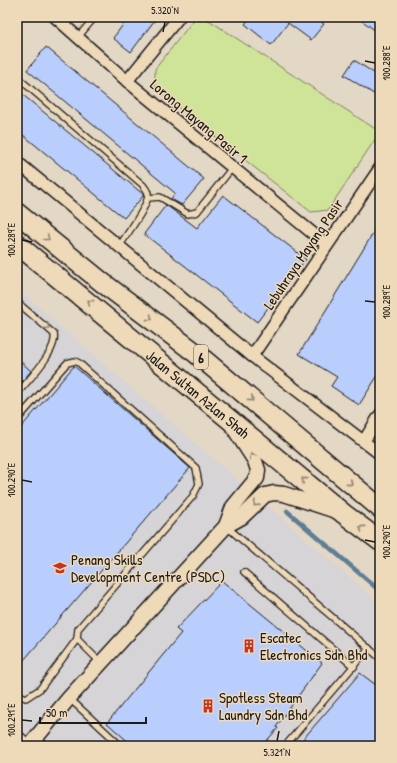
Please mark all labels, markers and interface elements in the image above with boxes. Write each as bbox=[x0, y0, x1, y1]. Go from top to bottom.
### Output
text: 5.320°N bbox=[151, 4, 179, 17]
text: 100.288°E bbox=[380, 45, 393, 80]
street label: Lorong Mayang Pasir 1 bbox=[146, 74, 252, 168]
street label: Lebuhraya Mayang Pasir bbox=[258, 194, 348, 313]
text: 100.289°E bbox=[5, 222, 18, 257]
one-way arrow bbox=[43, 233, 50, 240]
text: 100.289°E bbox=[380, 284, 393, 319]
one-way arrow bbox=[87, 300, 94, 307]
one-way arrow bbox=[145, 313, 152, 320]
one-way arrow bbox=[42, 323, 49, 330]
street label: Jalan Sultan Azlan Shah bbox=[142, 344, 255, 443]
road number: 6 bbox=[194, 345, 208, 369]
one-way arrow bbox=[246, 395, 254, 402]
one-way arrow bbox=[249, 453, 257, 460]
text: 100.290°E bbox=[5, 462, 18, 497]
one-way arrow bbox=[301, 477, 308, 484]
one-way arrow bbox=[346, 478, 353, 485]
one-way arrow bbox=[253, 499, 261, 506]
text: 100.290°E bbox=[380, 524, 393, 559]
one-way arrow bbox=[360, 525, 367, 532]
place label: Penang Skills Development Centre (PSDC) bbox=[71, 549, 225, 587]
school or university icon: Penang Skills Development Centre (PSDC) bbox=[52, 560, 68, 576]
place label: Escatec Electronics Sdn Bhd bbox=[260, 627, 367, 665]
building icon: Escatec Electronics Sdn Bhd bbox=[241, 638, 257, 654]
place label: Spotless Steam Laundry Sdn Bhd bbox=[219, 687, 308, 725]
building icon: Spotless Steam Laundry Sdn Bhd bbox=[200, 698, 216, 714]
scale bar bbox=[40, 699, 146, 725]
text: 100.291°E bbox=[5, 703, 18, 737]
text: 50 m bbox=[46, 704, 67, 721]
text: 5.321°N bbox=[264, 746, 290, 759]

